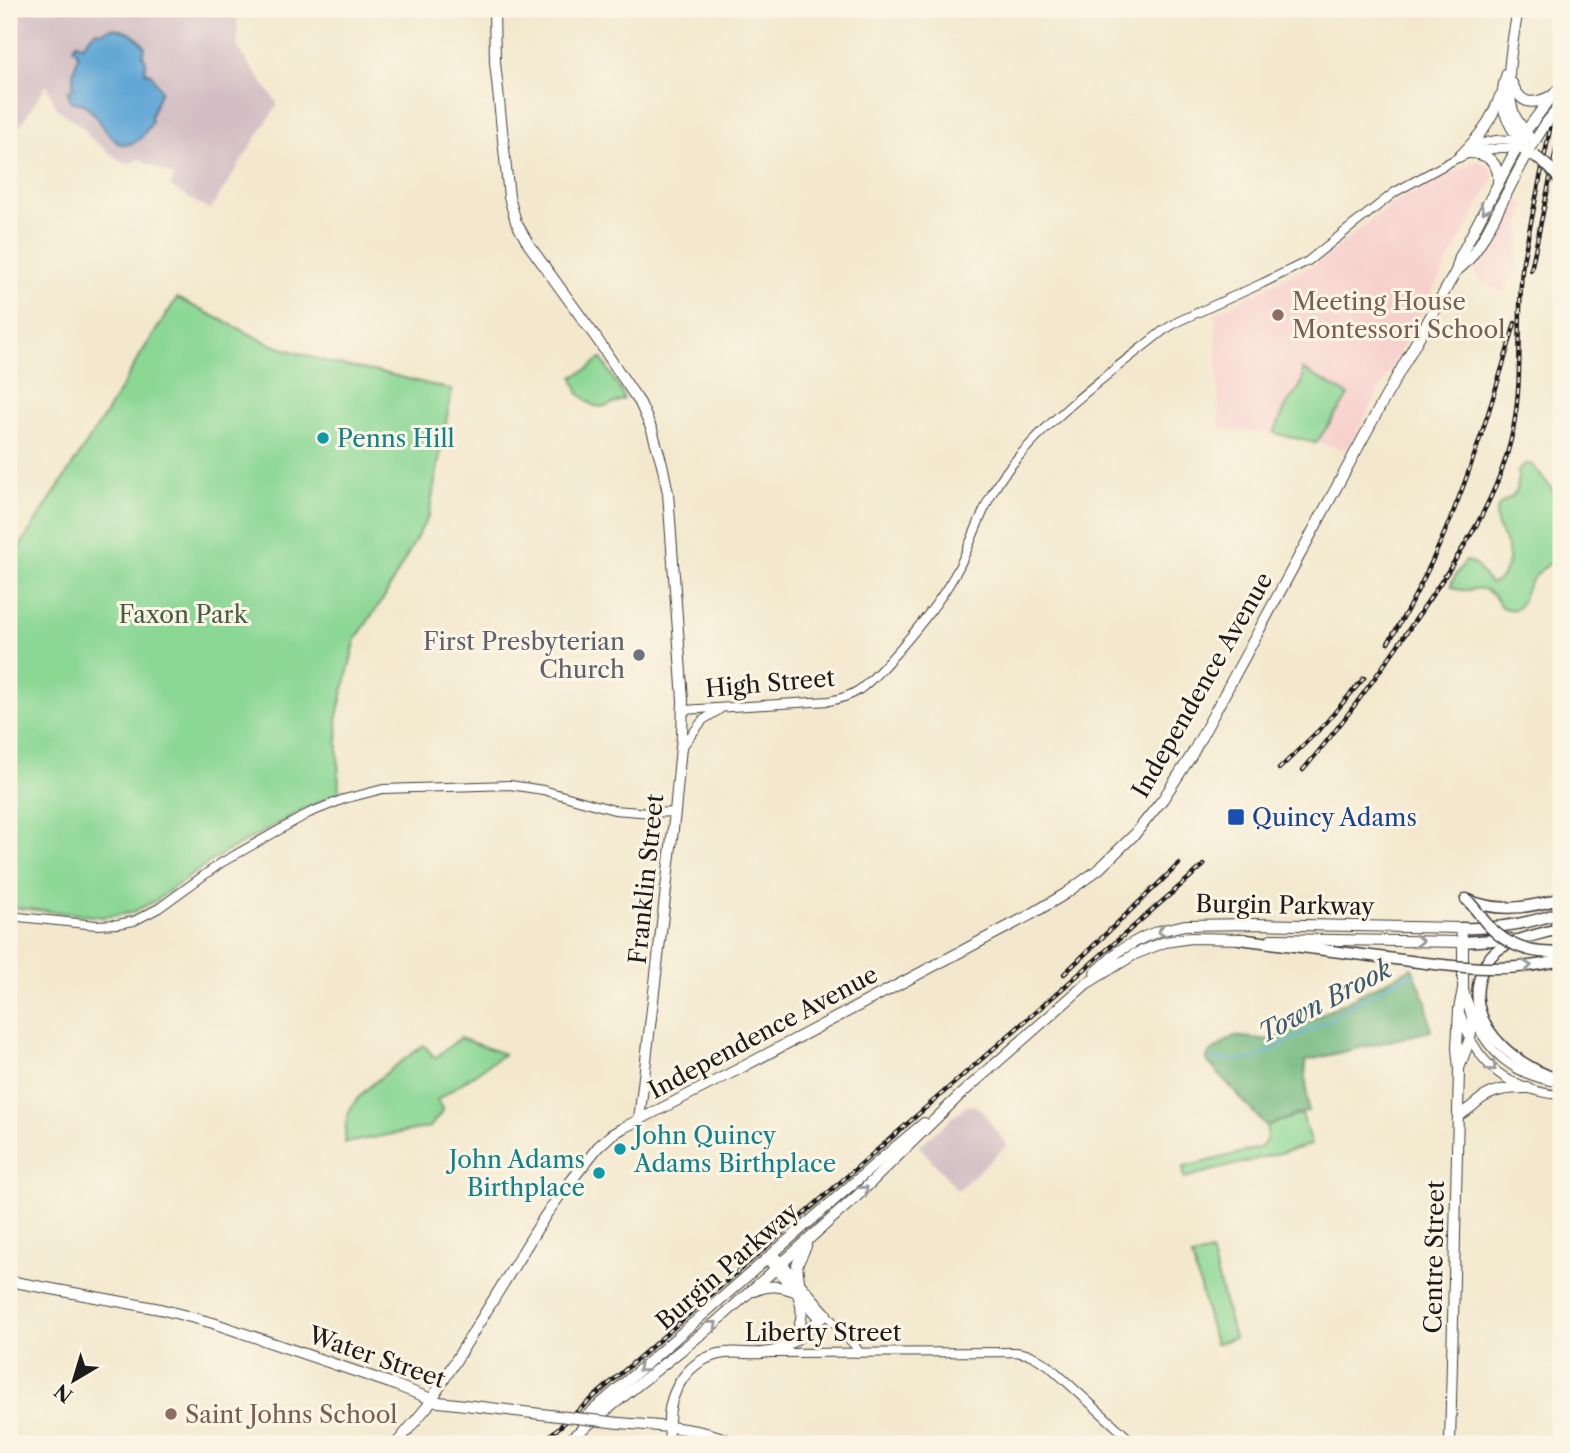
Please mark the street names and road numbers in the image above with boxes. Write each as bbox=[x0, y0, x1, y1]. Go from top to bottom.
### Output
street label: Independence Avenue bbox=[1126, 567, 1278, 803]
street label: High Street bbox=[704, 663, 837, 703]
street label: Franklin Street bbox=[623, 792, 669, 966]
street label: Burgin Parkway bbox=[1195, 889, 1375, 921]
street label: Independence Avenue bbox=[644, 959, 882, 1105]
street label: Centre Street bbox=[1418, 1180, 1450, 1334]
street label: Burgin Parkway bbox=[650, 1196, 805, 1336]
street label: Liberty Street bbox=[745, 1318, 902, 1347]
street label: Water Street bbox=[304, 1320, 450, 1394]

